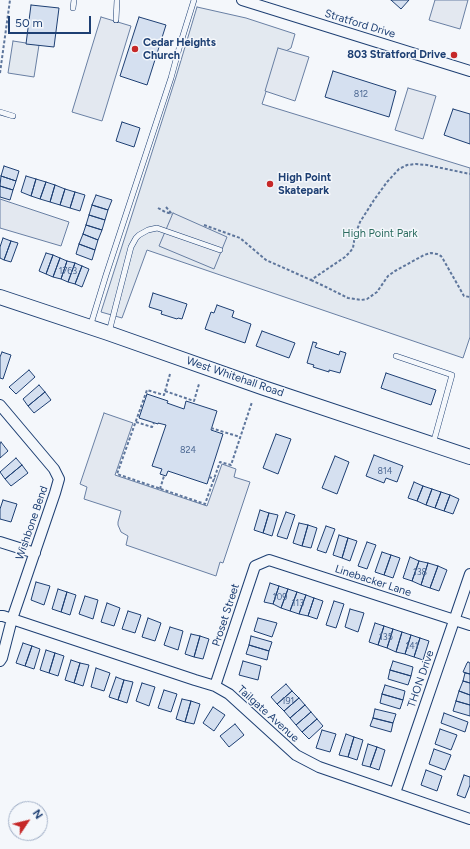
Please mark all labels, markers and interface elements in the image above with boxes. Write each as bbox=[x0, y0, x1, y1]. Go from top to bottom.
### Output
street label: Stratford Drive bbox=[323, 7, 397, 41]
scale bar bbox=[10, 8, 93, 34]
text: 50 m bbox=[15, 16, 43, 30]
place label: Cedar Heights Church bbox=[143, 36, 216, 62]
marker: Cedar Heights Church bbox=[130, 44, 140, 54]
place label: 803 Stratford Drive bbox=[347, 48, 446, 62]
marker: 803 Stratford Drive bbox=[449, 50, 459, 60]
house number: 812 bbox=[354, 89, 368, 99]
place label: High Point Skatepark bbox=[278, 171, 331, 197]
marker: High Point Skatepark bbox=[265, 179, 275, 189]
park label: High Point Park bbox=[342, 227, 418, 241]
house number: 1763 bbox=[59, 266, 77, 276]
street label: West Whitehall Road bbox=[185, 354, 285, 400]
house number: 824 bbox=[180, 445, 196, 455]
house number: 814 bbox=[378, 466, 392, 476]
street label: Wishbone Bend bbox=[13, 484, 51, 562]
street label: Linebacker Lane bbox=[333, 562, 413, 600]
house number: 138 bbox=[413, 567, 427, 577]
street label: Proset Street bbox=[210, 582, 242, 648]
house number: 109 bbox=[273, 592, 287, 602]
house number: 113 bbox=[292, 598, 304, 608]
house number: 135 bbox=[379, 632, 393, 642]
house number: 141 bbox=[405, 641, 419, 651]
street label: THON Drive bbox=[405, 649, 437, 709]
street label: Tailgate Avenue bbox=[235, 683, 301, 745]
house number: 191 bbox=[282, 696, 294, 706]
north arrow bbox=[8, 801, 48, 841]
text: N bbox=[30, 807, 45, 822]

